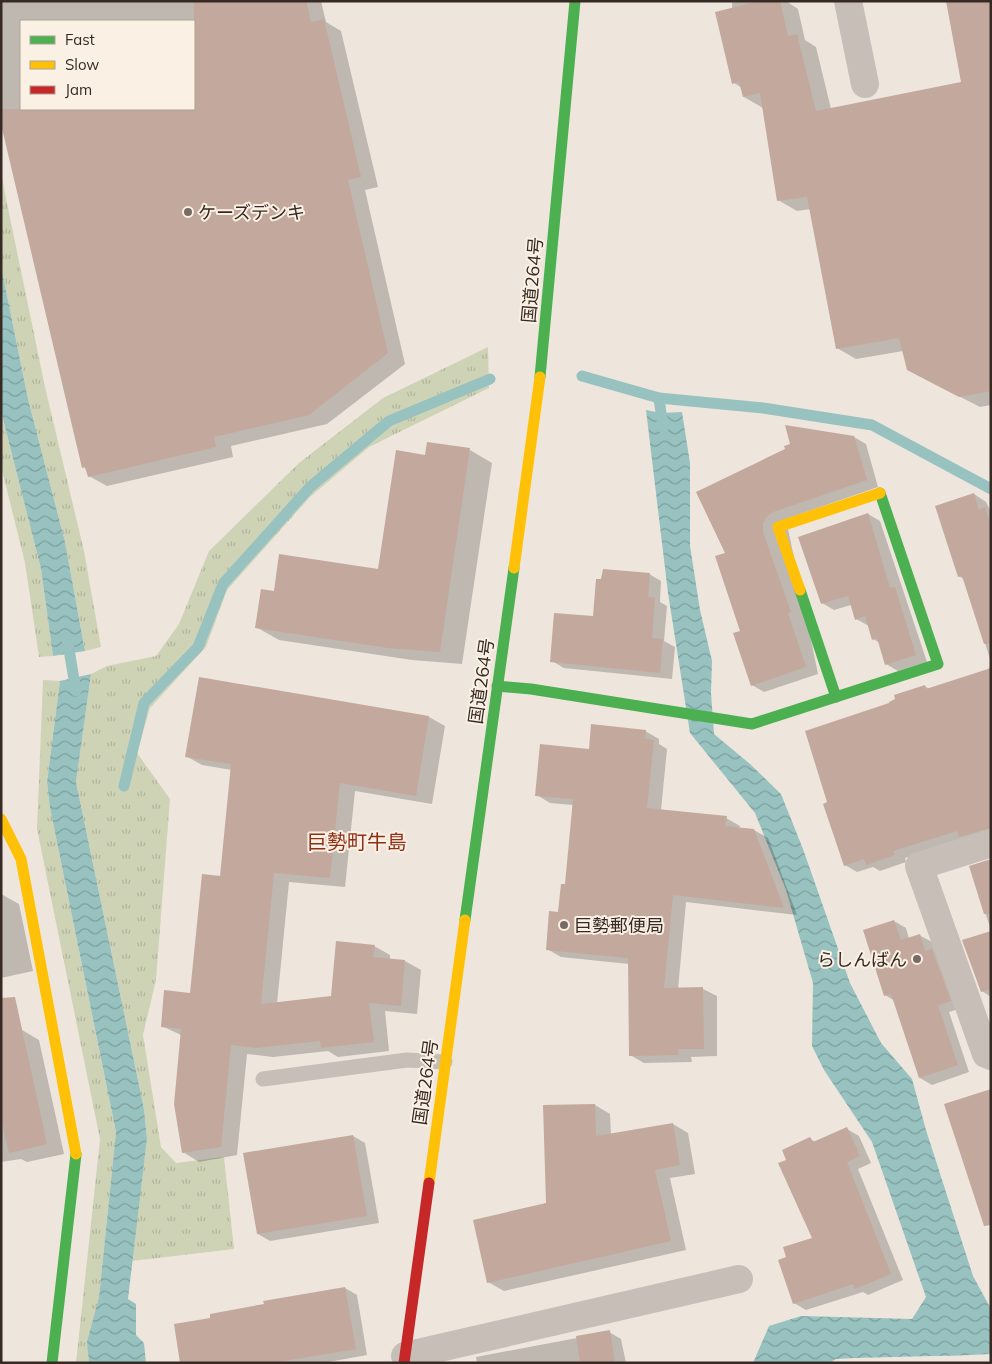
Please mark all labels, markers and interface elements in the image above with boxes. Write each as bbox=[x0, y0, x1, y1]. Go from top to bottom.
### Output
legend bbox=[20, 20, 195, 110]
text: Fast bbox=[65, 30, 95, 49]
text: Slow bbox=[65, 55, 99, 74]
text: Jam bbox=[65, 80, 92, 99]
place label: ケーズデンキ bbox=[198, 201, 305, 224]
marker: ケーズデンキ bbox=[182, 206, 194, 218]
street label: 国道264号 bbox=[517, 236, 547, 324]
street label: 国道264号 bbox=[464, 637, 498, 725]
district label: 巨勢町牛島 bbox=[307, 829, 407, 854]
place label: 巨勢郵便局 bbox=[574, 914, 664, 937]
marker: 巨勢郵便局 bbox=[558, 919, 570, 931]
place label: らしんばん bbox=[817, 948, 907, 971]
marker: らしんばん bbox=[911, 953, 923, 965]
street label: 国道264号 bbox=[408, 1038, 442, 1126]

